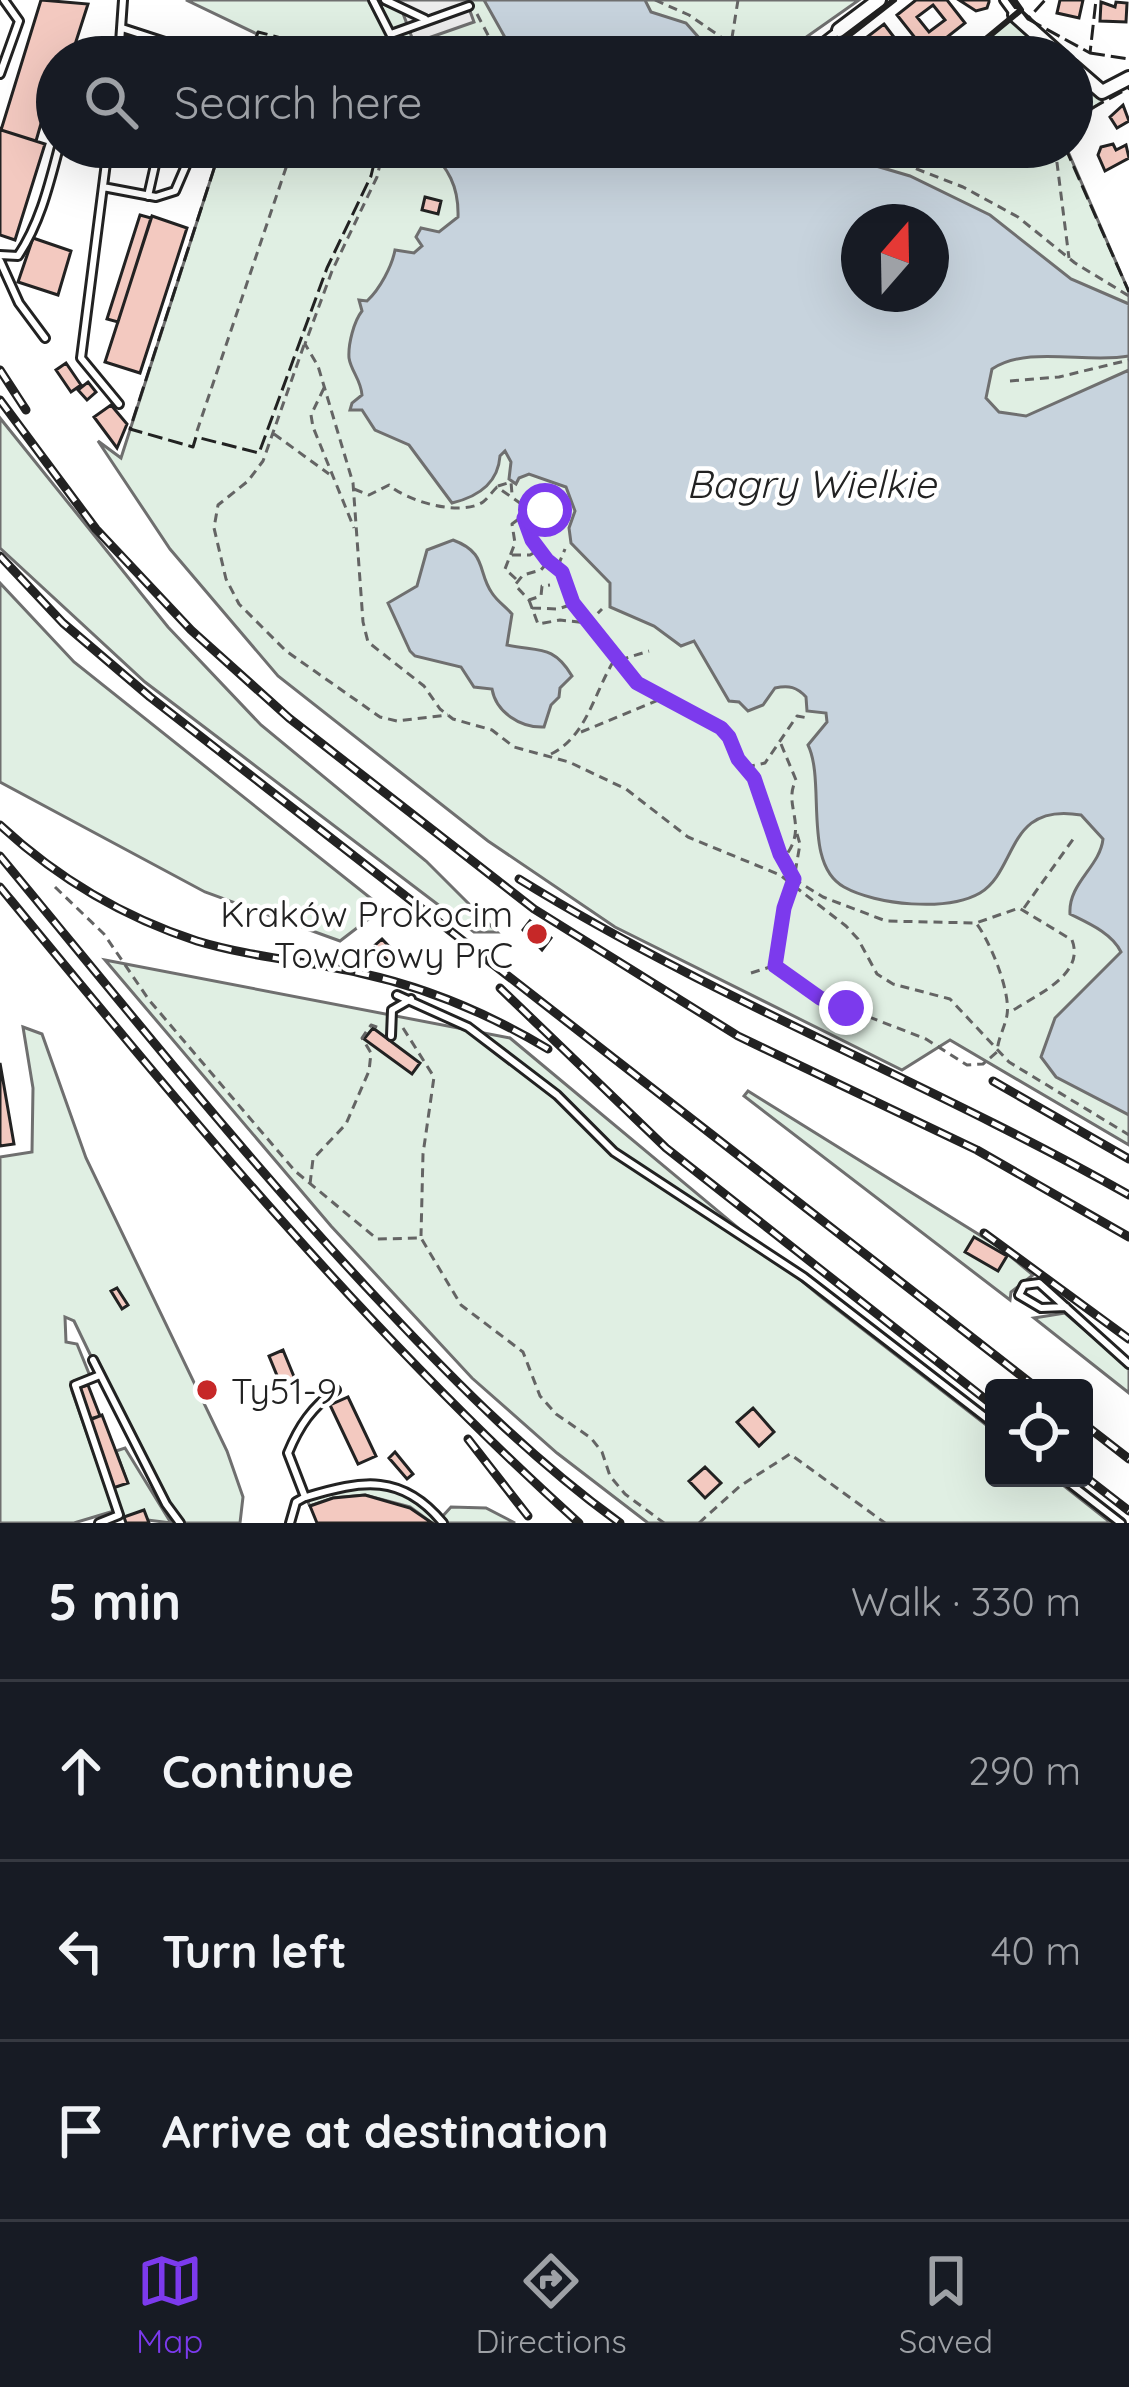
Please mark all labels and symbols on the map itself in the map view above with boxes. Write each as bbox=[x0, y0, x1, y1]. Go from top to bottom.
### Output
north arrow bbox=[841, 204, 949, 312]
water label: Bagry Wielkie bbox=[686, 459, 938, 508]
route start bbox=[518, 483, 572, 537]
place label: Kraków Prokocim Towarowy PrC bbox=[220, 891, 513, 977]
marker: Kraków Prokocim Towarowy PrC bbox=[524, 921, 550, 947]
route end bbox=[819, 981, 873, 1035]
place label: Ty51-9 bbox=[231, 1368, 337, 1413]
marker: Ty51-9 bbox=[194, 1377, 220, 1403]

